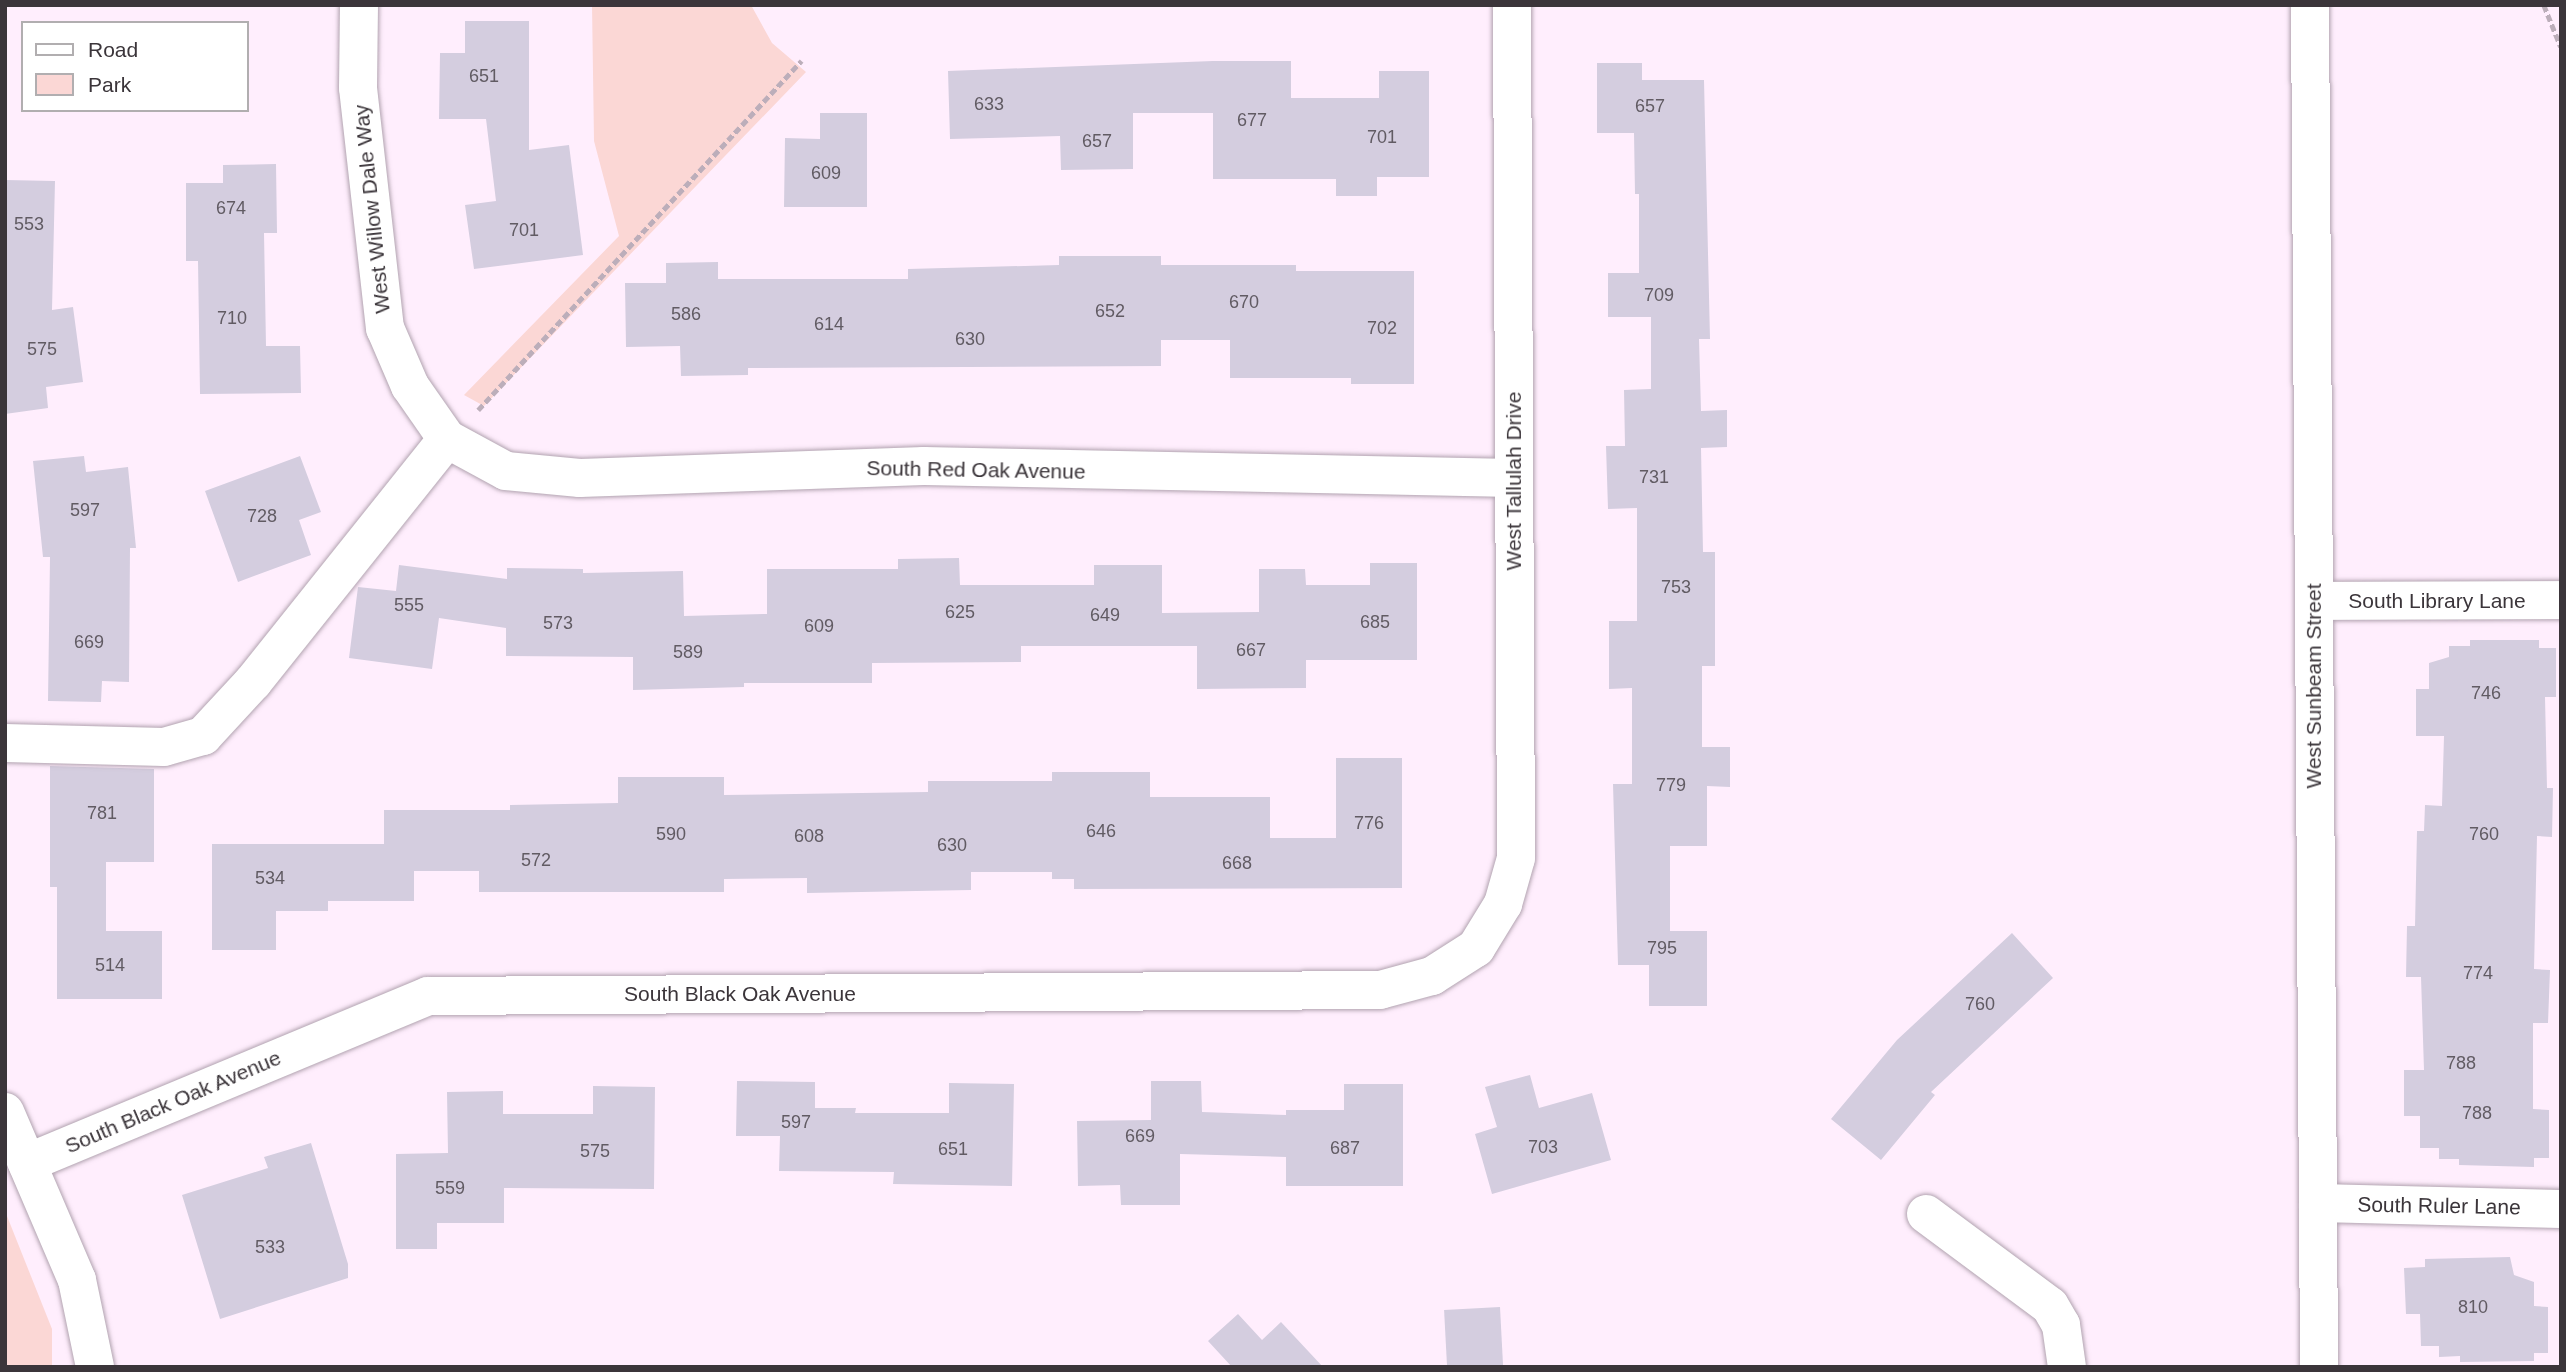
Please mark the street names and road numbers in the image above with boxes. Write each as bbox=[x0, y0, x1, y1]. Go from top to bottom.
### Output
street label: West Willow Dale Way bbox=[348, 103, 396, 315]
street label: West Tallulah Drive bbox=[1501, 391, 1527, 571]
street label: South Red Oak Avenue bbox=[866, 455, 1086, 485]
street label: West Sunbeam Street bbox=[2301, 583, 2327, 789]
street label: South Library Lane bbox=[2348, 588, 2526, 614]
street label: South Black Oak Avenue bbox=[623, 981, 857, 1007]
street label: South Black Oak Avenue bbox=[61, 1045, 285, 1159]
street label: South Ruler Lane bbox=[2357, 1192, 2521, 1220]

